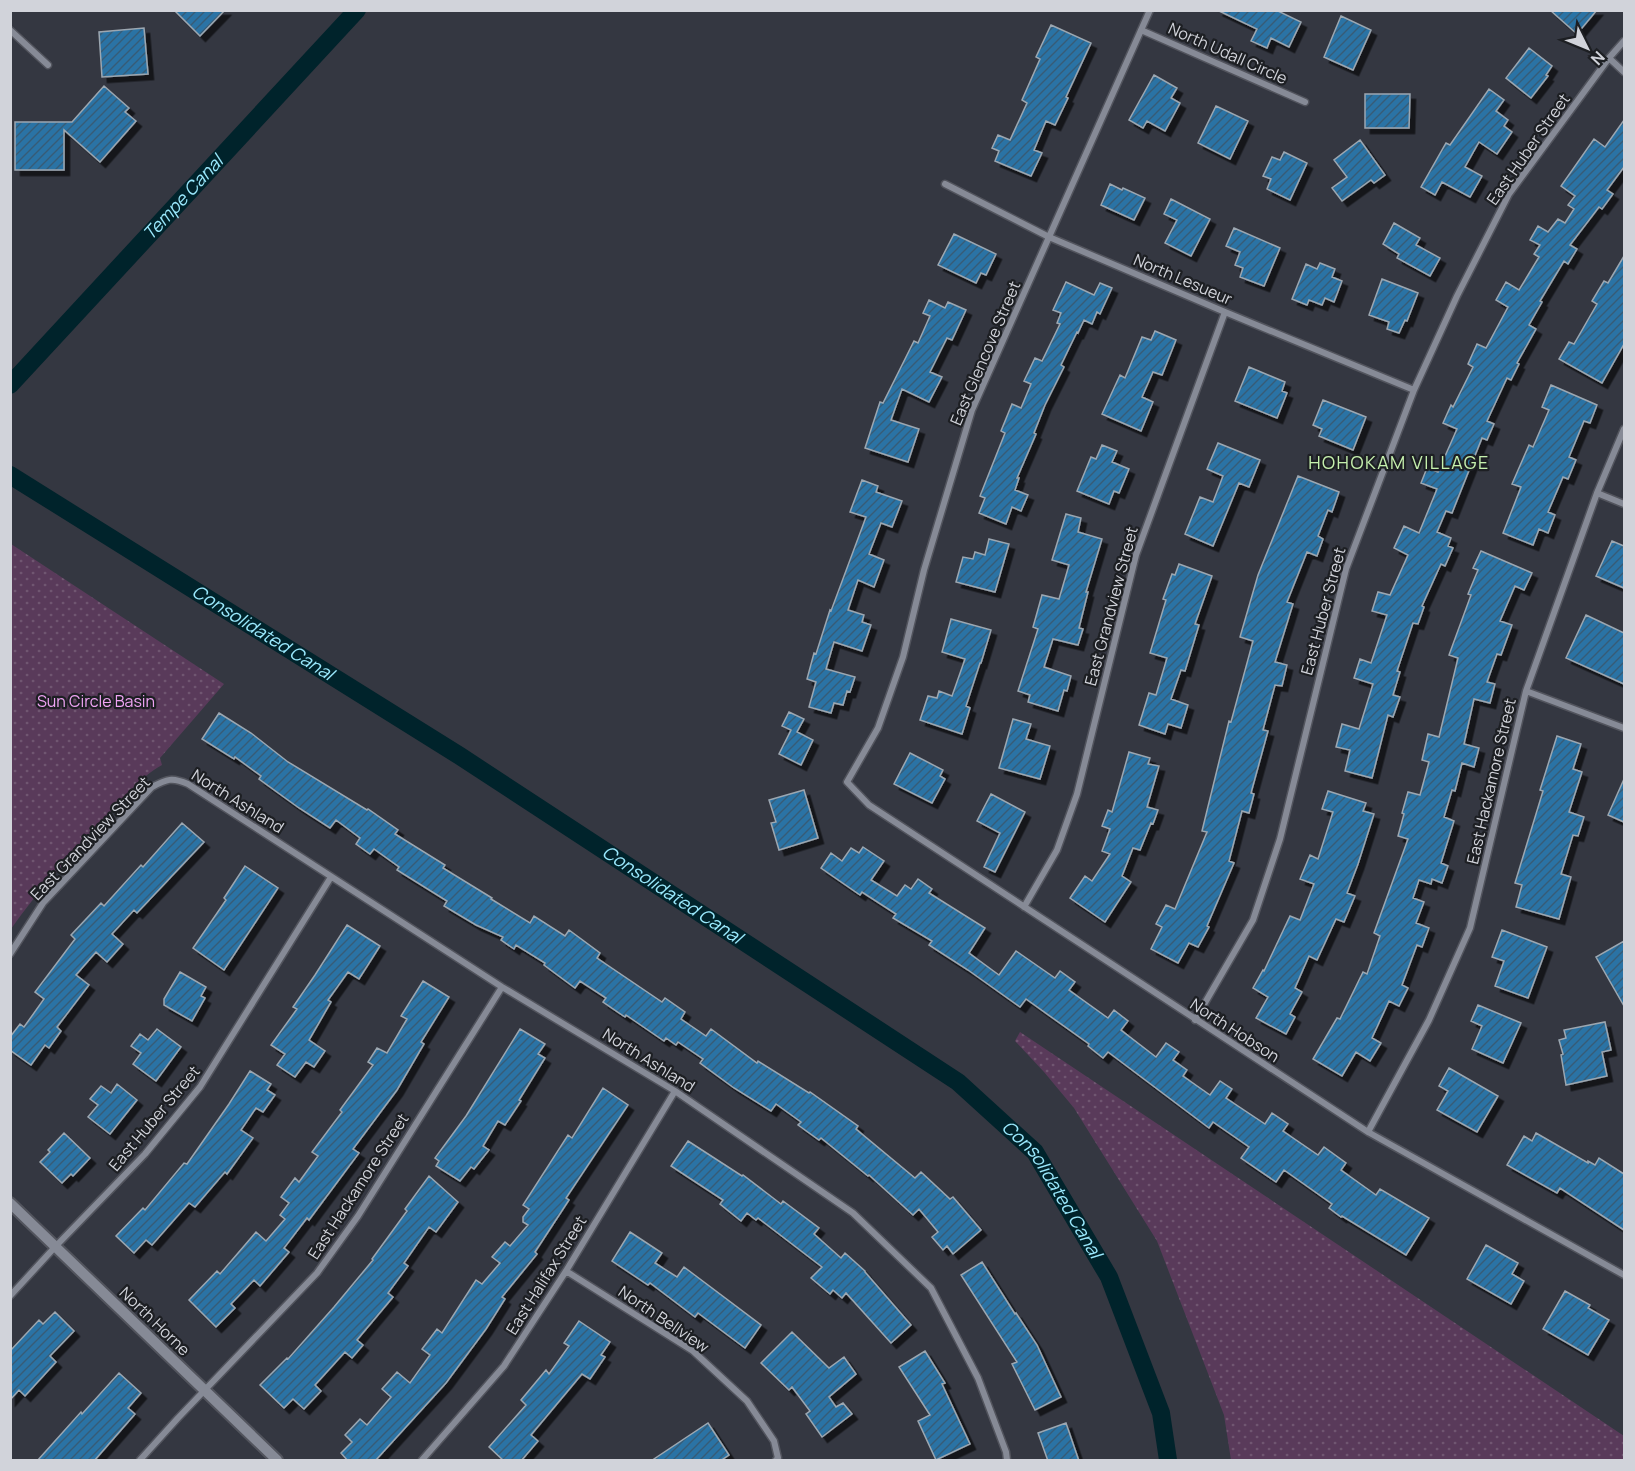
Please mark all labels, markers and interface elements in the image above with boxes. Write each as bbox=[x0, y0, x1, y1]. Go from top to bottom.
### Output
street label: North Udall Circle bbox=[1165, 17, 1291, 89]
north arrow bbox=[1557, 18, 1617, 78]
text: N bbox=[1586, 47, 1610, 70]
street label: East Huber Street bbox=[1481, 89, 1575, 209]
water label: Tempe Canal bbox=[137, 148, 230, 245]
street label: North Lesueur bbox=[1130, 248, 1236, 310]
street label: East Glencove Street bbox=[945, 277, 1025, 429]
district label: HOHOKAM VILLAGE bbox=[1308, 450, 1490, 474]
street label: East Grandview Street bbox=[1079, 524, 1143, 688]
street label: East Huber Street bbox=[1295, 545, 1351, 677]
water label: Consolidated Canal bbox=[188, 579, 341, 687]
park label: Sun Circle Basin bbox=[37, 690, 155, 712]
street label: East Hackamore Street bbox=[1461, 696, 1521, 866]
street label: North Ashland bbox=[188, 764, 288, 838]
street label: East Grandview Street bbox=[25, 771, 155, 905]
water label: Consolidated Canal bbox=[598, 839, 750, 950]
street label: North Hobson bbox=[1186, 993, 1284, 1067]
street label: North Ashland bbox=[599, 1023, 699, 1097]
street label: East Huber Street bbox=[103, 1061, 205, 1175]
street label: East Hackamore Street bbox=[303, 1109, 413, 1263]
water label: Consolidated Canal bbox=[997, 1115, 1110, 1265]
street label: East Halifax Street bbox=[501, 1211, 591, 1339]
street label: North Bellview bbox=[614, 1280, 714, 1358]
street label: North Horne bbox=[115, 1282, 195, 1360]

